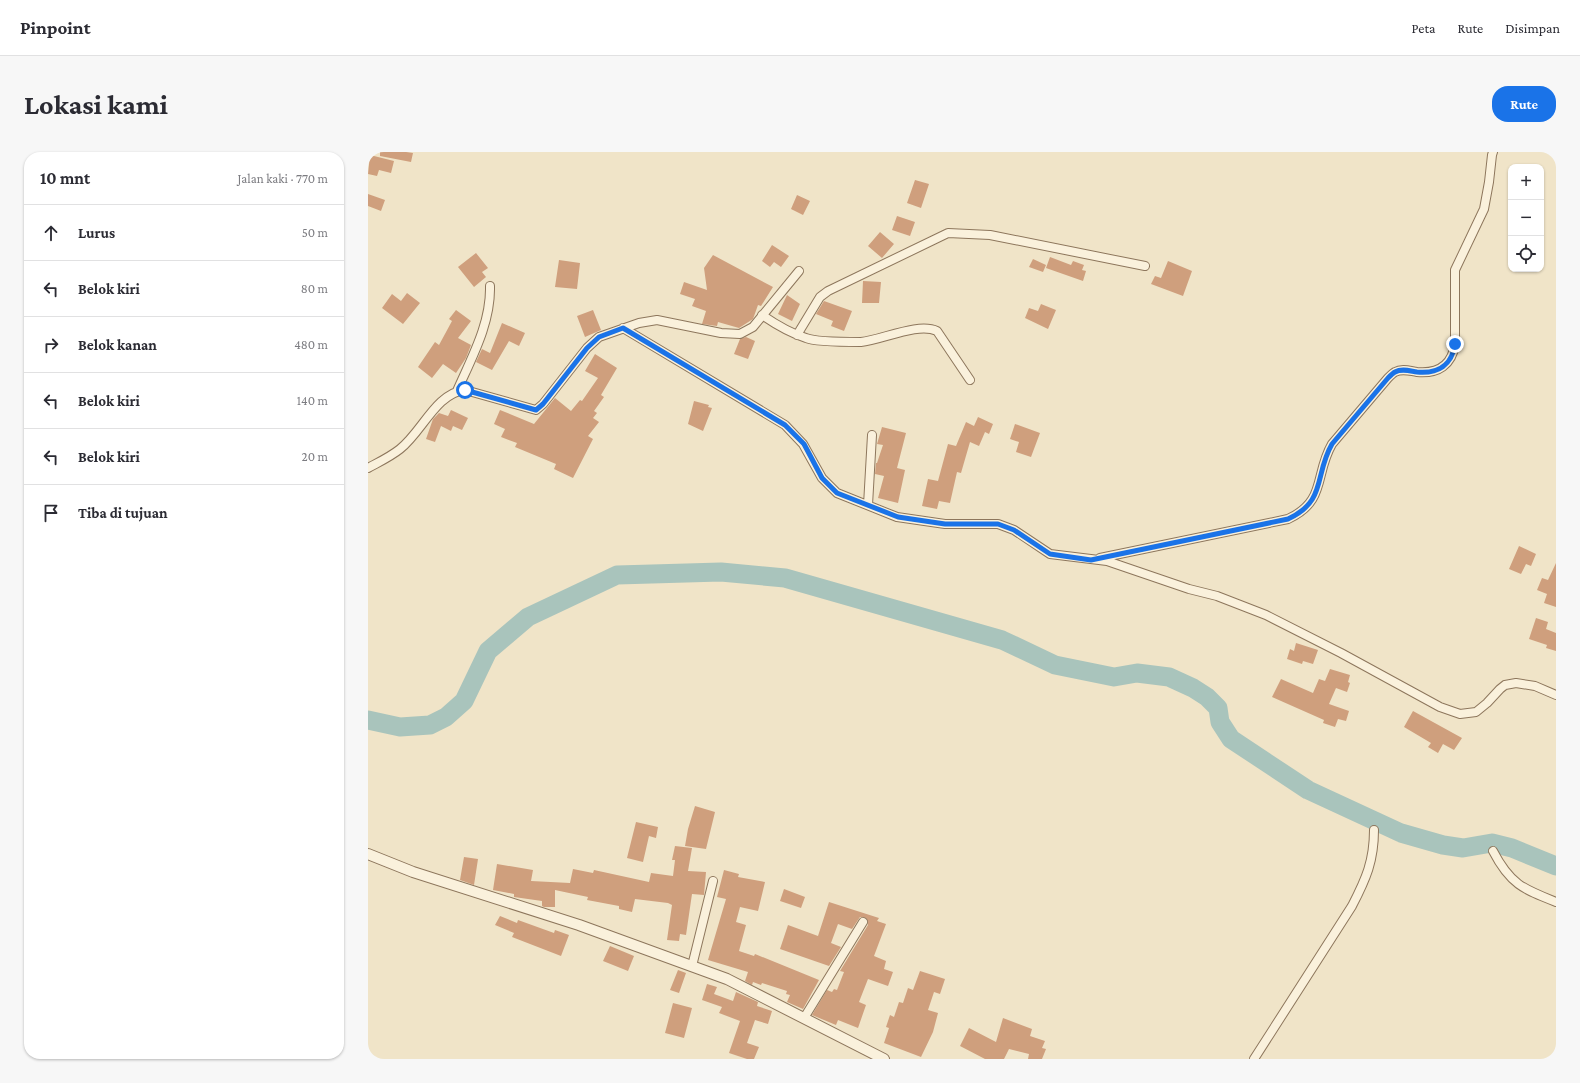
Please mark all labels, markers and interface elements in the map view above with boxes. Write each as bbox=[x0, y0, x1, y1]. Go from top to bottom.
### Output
text: Pinpoint bbox=[20, 17, 91, 38]
text: Peta bbox=[1412, 20, 1436, 36]
text: Rute bbox=[1458, 20, 1483, 36]
text: Disimpan bbox=[1505, 20, 1560, 36]
button: Rute bbox=[1492, 86, 1556, 122]
text: Lokasi kami bbox=[24, 89, 168, 120]
map controls bbox=[1508, 164, 1544, 272]
button: + bbox=[1508, 164, 1544, 200]
text: 10 mnt bbox=[40, 169, 90, 188]
text: Jalan kaki · 770 m bbox=[237, 171, 328, 186]
button: − bbox=[1508, 200, 1544, 236]
icon: ahead bbox=[40, 222, 62, 244]
text: Lurus bbox=[78, 225, 115, 241]
text: 50 m bbox=[302, 225, 328, 240]
button: locate bbox=[1508, 236, 1544, 272]
icon: left bbox=[40, 278, 62, 300]
text: Belok kiri bbox=[78, 281, 140, 297]
text: 80 m bbox=[301, 281, 328, 296]
icon: right bbox=[40, 334, 62, 356]
route end bbox=[1446, 335, 1464, 353]
text: Belok kanan bbox=[78, 337, 157, 353]
text: 480 m bbox=[294, 337, 328, 352]
route start bbox=[456, 381, 474, 399]
icon: left bbox=[40, 390, 62, 412]
text: Belok kiri bbox=[78, 393, 140, 409]
text: 140 m bbox=[297, 393, 328, 408]
icon: left bbox=[40, 446, 62, 468]
text: Belok kiri bbox=[78, 449, 140, 465]
text: 20 m bbox=[302, 449, 328, 464]
icon: arrive bbox=[40, 502, 62, 524]
text: Tiba di tujuan bbox=[78, 505, 168, 521]

